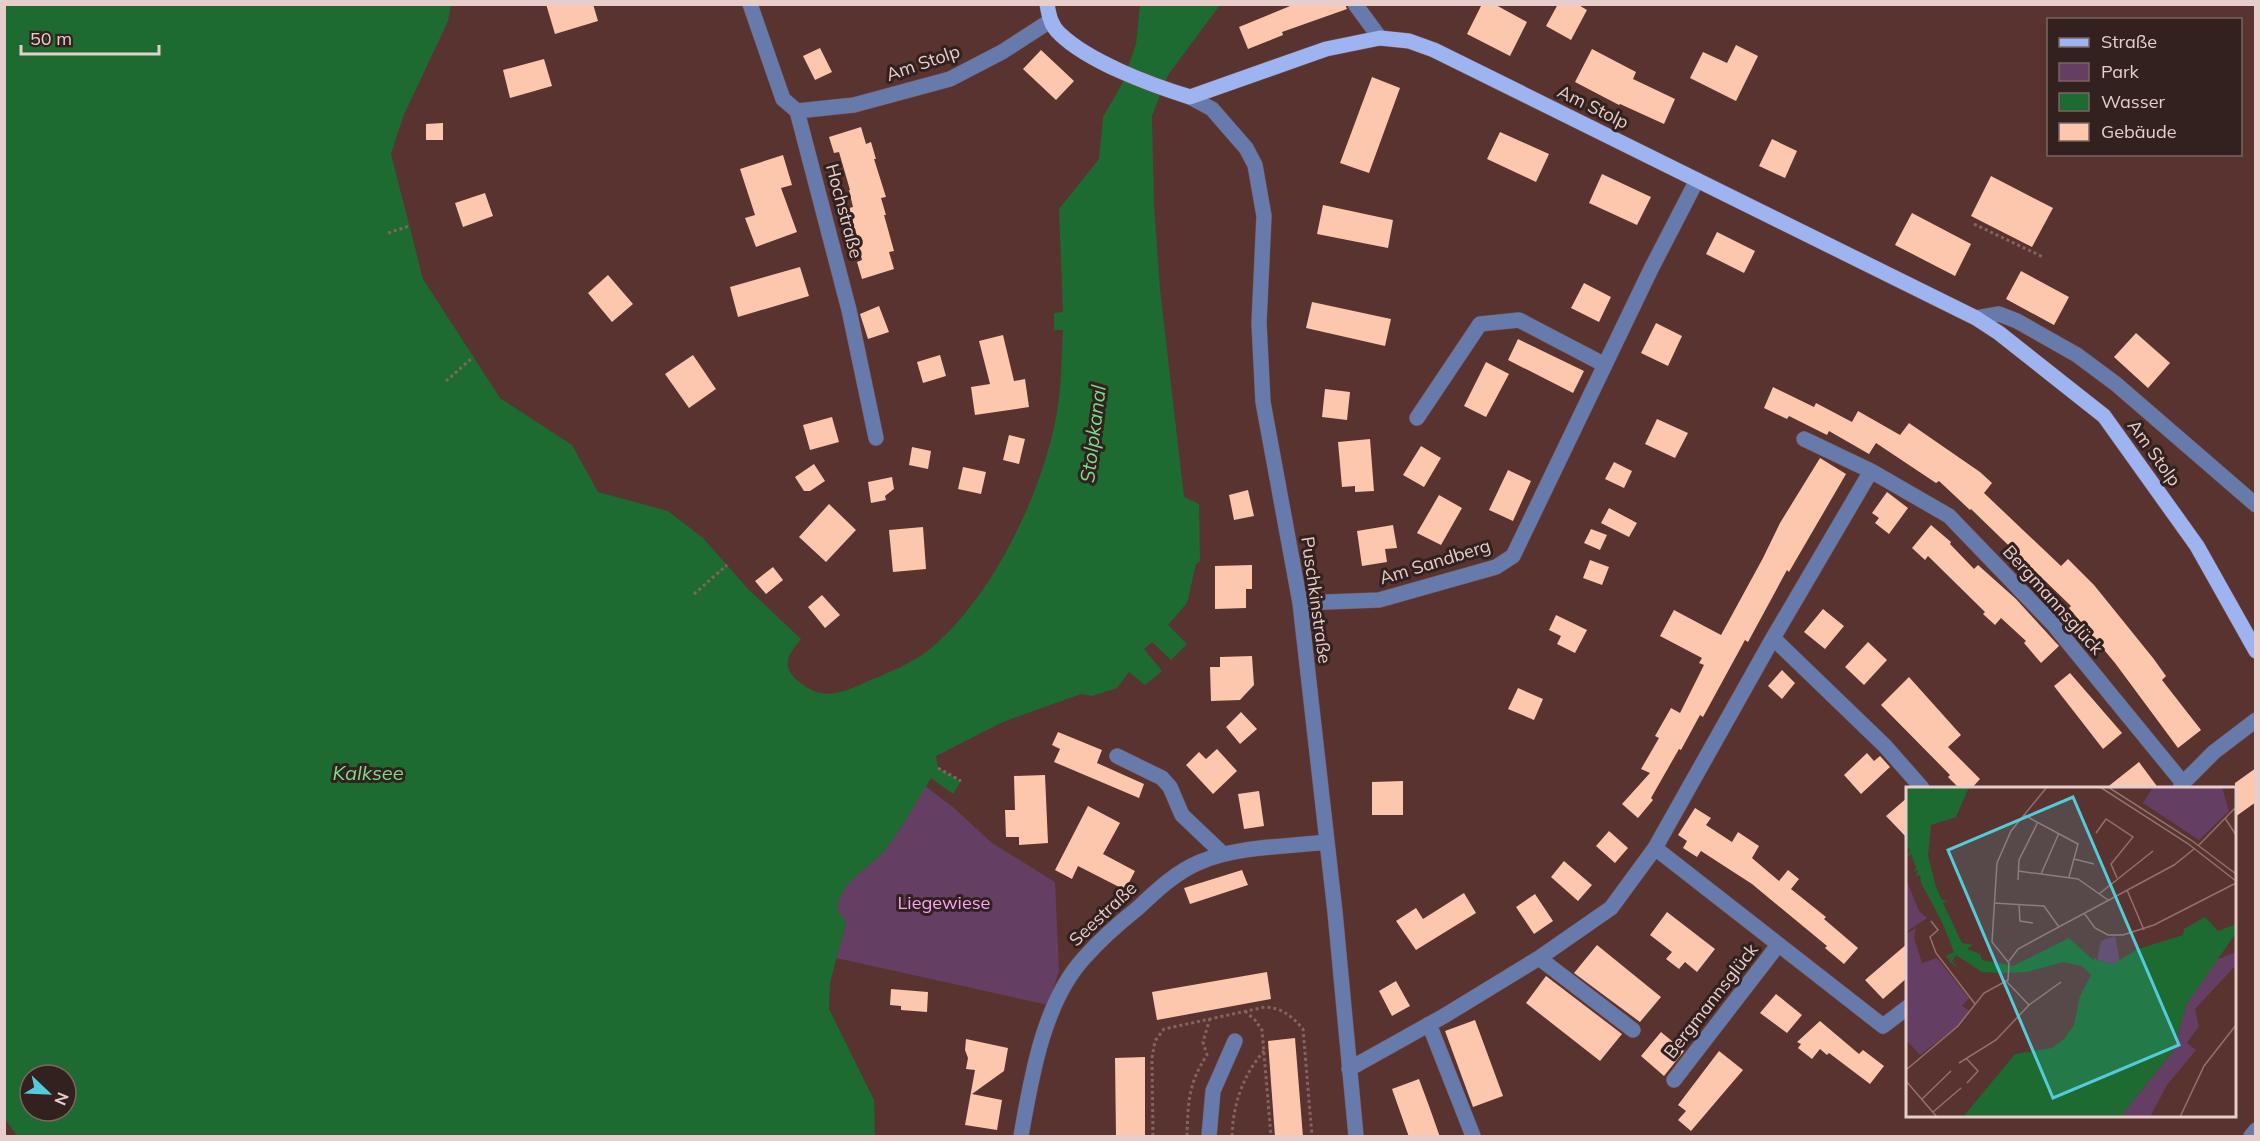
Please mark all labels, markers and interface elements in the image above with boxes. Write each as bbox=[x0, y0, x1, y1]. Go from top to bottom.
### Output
scale bar bbox=[21, 18, 159, 56]
legend bbox=[2047, 18, 2242, 156]
text: 50 m bbox=[30, 27, 72, 50]
text: Straße bbox=[2101, 30, 2157, 53]
street label: Am Stolp bbox=[883, 39, 963, 86]
text: Park bbox=[2101, 60, 2140, 83]
street label: Am Stolp bbox=[1554, 79, 1633, 134]
text: Wasser bbox=[2101, 90, 2165, 113]
text: Gebäude bbox=[2101, 120, 2177, 143]
street label: Hochstraße bbox=[821, 161, 868, 261]
water label: Stolpkanal bbox=[1074, 383, 1111, 484]
street label: Am Stolp bbox=[2123, 415, 2186, 490]
street label: Am Sandberg bbox=[1377, 534, 1493, 589]
street label: Puschkinstraße bbox=[1296, 535, 1337, 665]
street label: Bergmannsglück bbox=[1998, 540, 2109, 660]
water label: Kalksee bbox=[332, 760, 404, 785]
inset map bbox=[1906, 787, 2236, 1117]
street label: Seestraße bbox=[1064, 876, 1141, 951]
park label: Liegewiese bbox=[898, 891, 990, 914]
street label: Bergmannsglück bbox=[1659, 938, 1763, 1063]
north arrow bbox=[18, 1063, 78, 1123]
text: N bbox=[50, 1089, 73, 1108]

